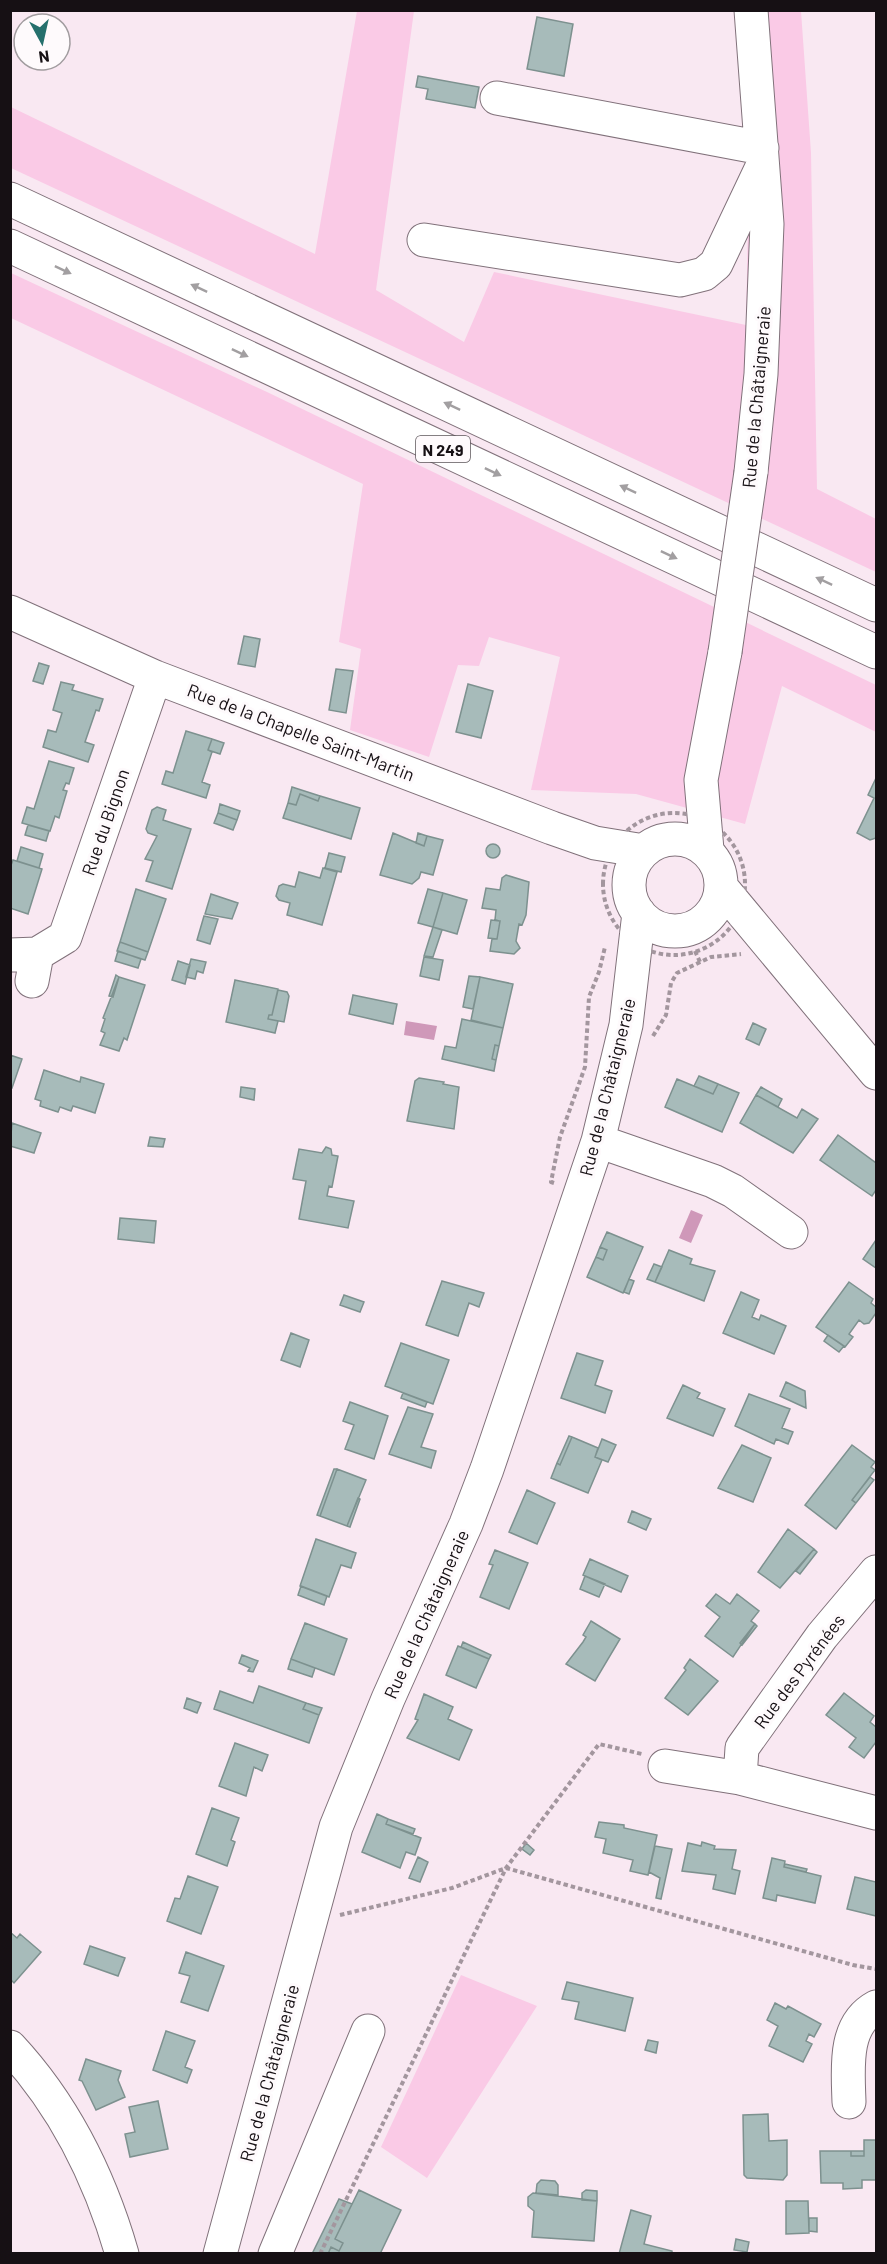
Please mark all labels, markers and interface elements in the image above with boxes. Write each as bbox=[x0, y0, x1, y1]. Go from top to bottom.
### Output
north arrow bbox=[12, 12, 72, 72]
text: N bbox=[38, 47, 51, 67]
one-way arrow bbox=[55, 266, 72, 275]
one-way arrow bbox=[190, 283, 207, 292]
street label: Rue de la Châtaigneraie bbox=[737, 305, 775, 489]
one-way arrow bbox=[231, 349, 248, 358]
one-way arrow bbox=[443, 401, 460, 410]
road number: N 249 bbox=[416, 436, 470, 462]
one-way arrow bbox=[484, 467, 501, 476]
one-way arrow bbox=[620, 484, 637, 493]
one-way arrow bbox=[661, 550, 678, 559]
one-way arrow bbox=[815, 576, 832, 585]
street label: Rue de la Chapelle Saint-Martin bbox=[184, 678, 418, 786]
street label: Rue du Bignon bbox=[76, 766, 134, 878]
street label: Rue de la Châtaigneraie bbox=[574, 996, 640, 1178]
street label: Rue de la Châtaigneraie bbox=[379, 1526, 473, 1702]
street label: Rue des Pyrénées bbox=[749, 1609, 849, 1733]
street label: Rue de la Châtaigneraie bbox=[235, 1982, 303, 2164]

